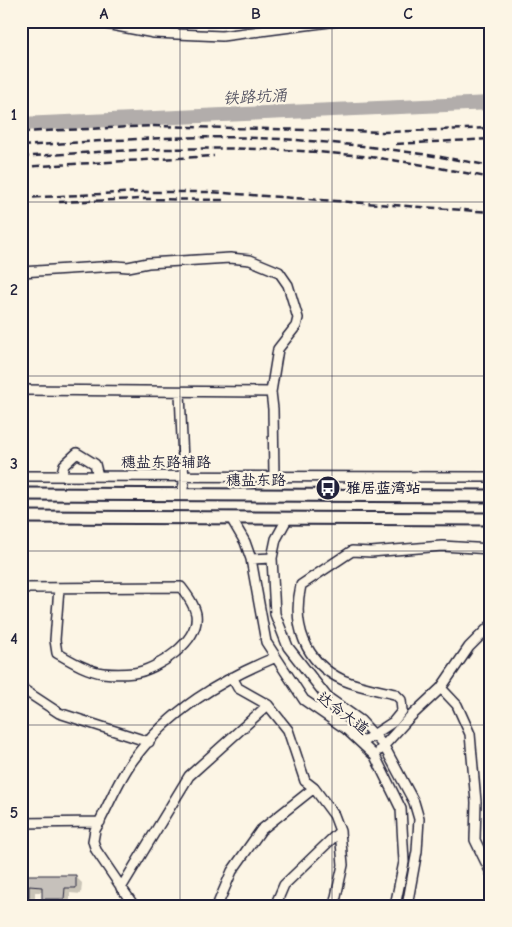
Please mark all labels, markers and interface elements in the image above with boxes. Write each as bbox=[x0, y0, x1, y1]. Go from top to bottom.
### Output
text: A bbox=[100, 5, 109, 23]
text: B bbox=[251, 5, 261, 23]
text: C bbox=[403, 5, 413, 23]
water label: 铁路坑涌 bbox=[223, 86, 288, 108]
text: 1 bbox=[11, 106, 17, 124]
text: 2 bbox=[10, 281, 18, 299]
street label: 穗盐东路辅路 bbox=[121, 453, 211, 471]
text: 3 bbox=[10, 455, 18, 473]
street label: 穗盐东路 bbox=[226, 471, 286, 489]
bus stop icon: 雅居蓝湾站 bbox=[315, 475, 341, 501]
place label: 雅居蓝湾站 bbox=[346, 479, 421, 497]
text: 4 bbox=[10, 630, 18, 648]
street label: 达令大道 bbox=[314, 688, 372, 738]
text: 5 bbox=[10, 804, 18, 822]

